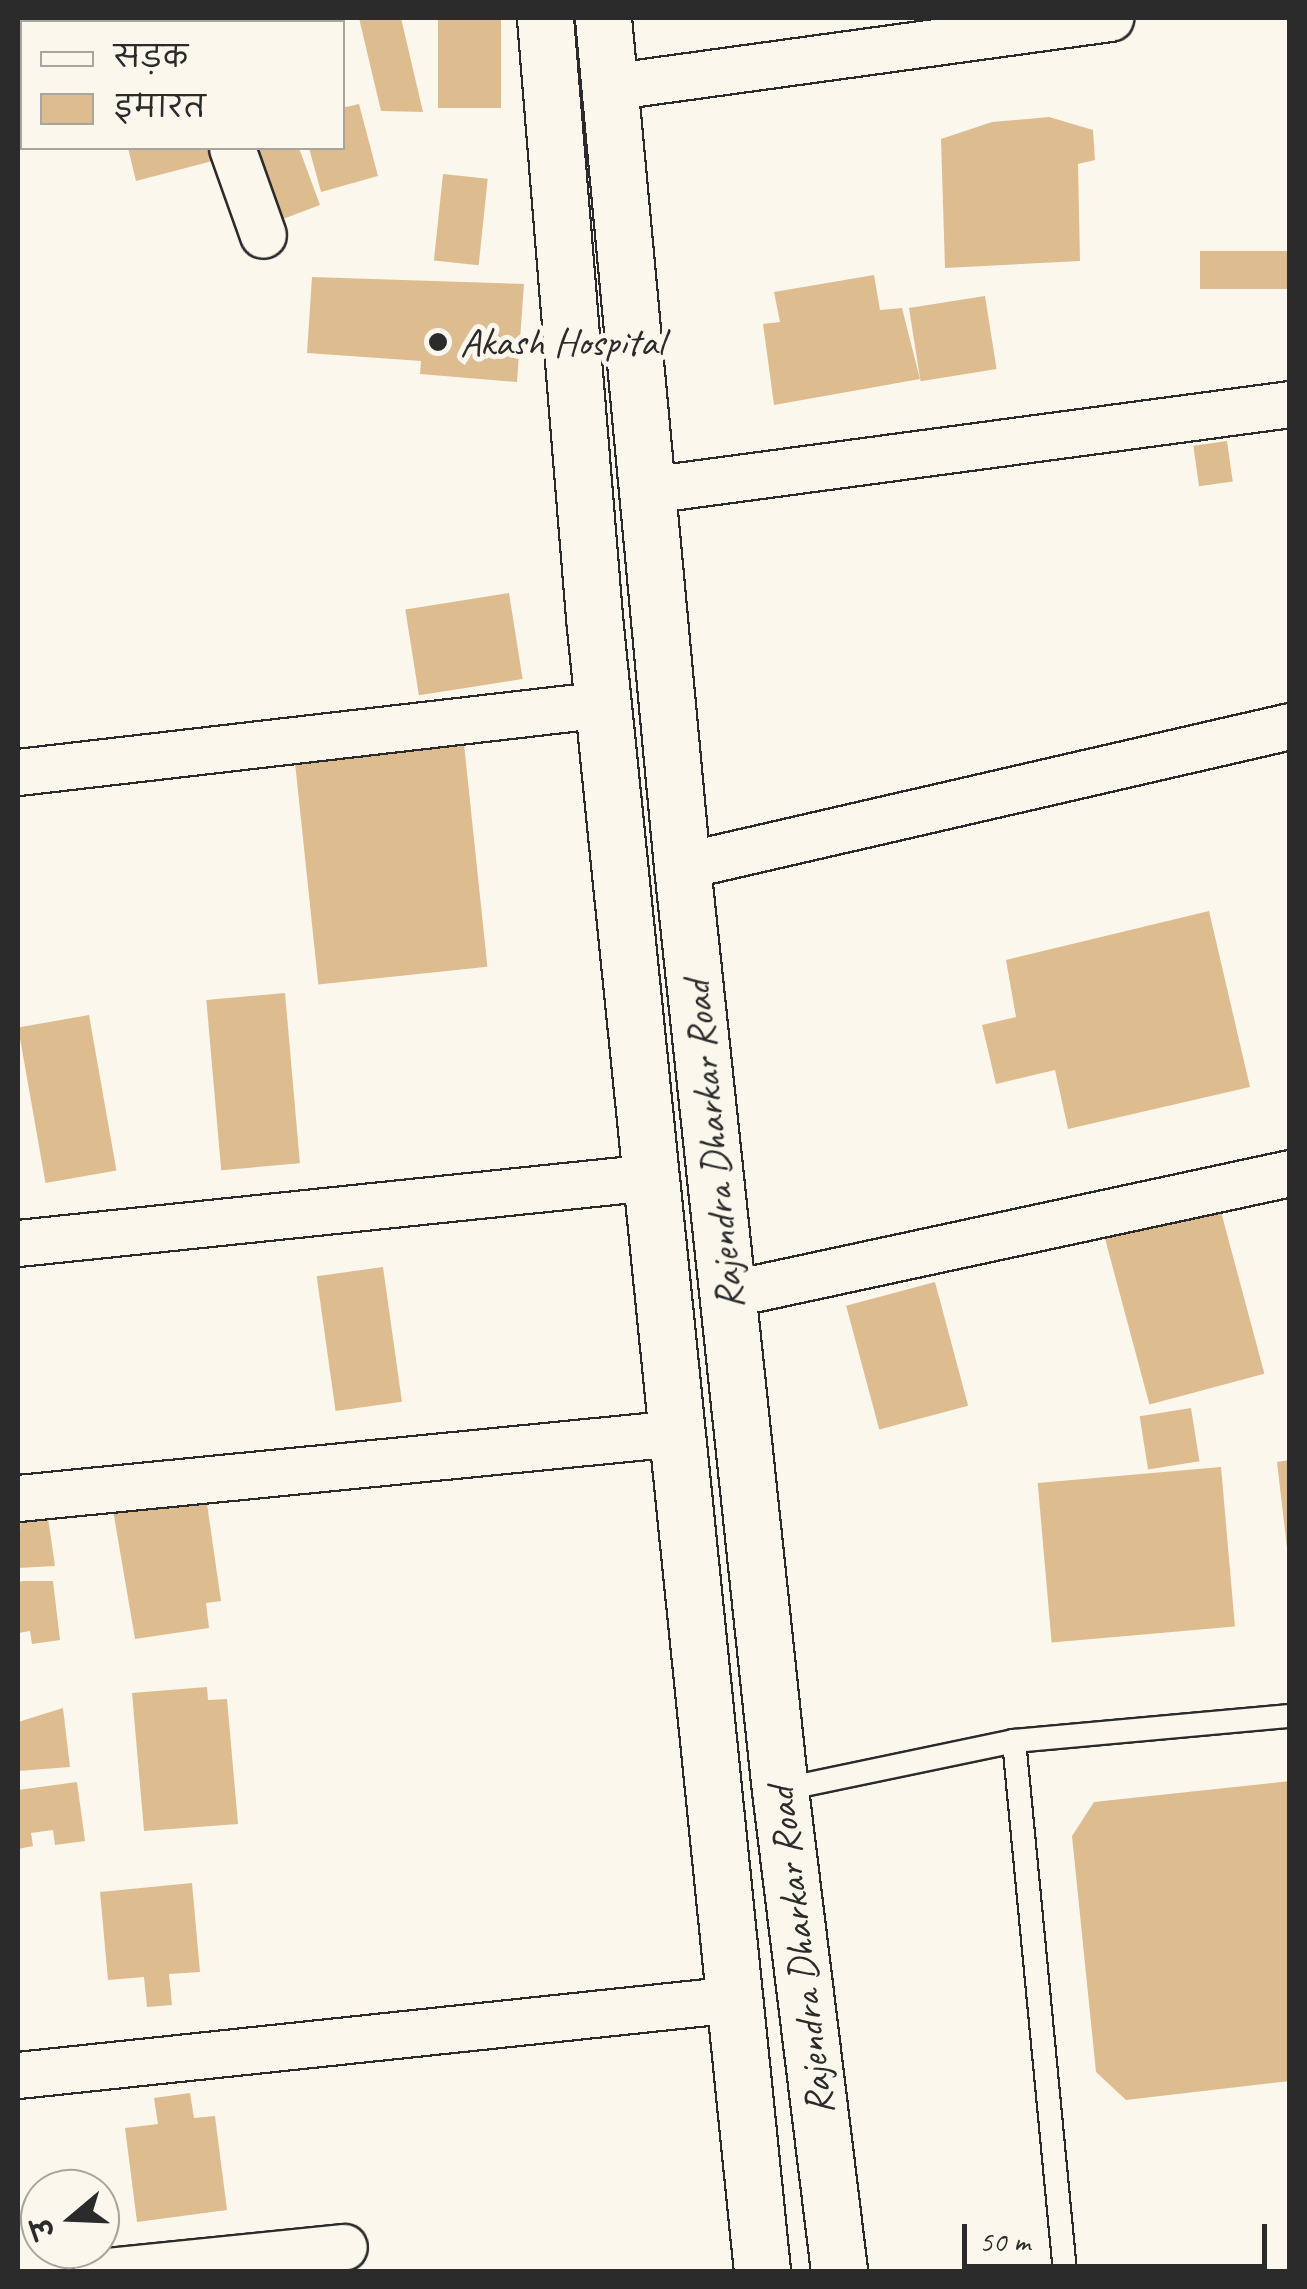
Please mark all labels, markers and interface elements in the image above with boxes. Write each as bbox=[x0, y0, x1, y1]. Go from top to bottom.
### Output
legend bbox=[20, 20, 345, 150]
text: सड़क bbox=[114, 38, 188, 76]
text: इमारत bbox=[114, 88, 206, 126]
place label: Akash Hospital bbox=[460, 318, 663, 366]
marker: Akash Hospital bbox=[425, 329, 451, 355]
street label: Rajendra Dharkar Road bbox=[672, 979, 754, 1311]
street label: Rajendra Dharkar Road bbox=[756, 1785, 844, 2117]
north arrow bbox=[20, 2169, 120, 2269]
scale bar bbox=[967, 2204, 1272, 2266]
text: उ bbox=[23, 2214, 63, 2243]
text: 50 m bbox=[979, 2222, 1030, 2260]

